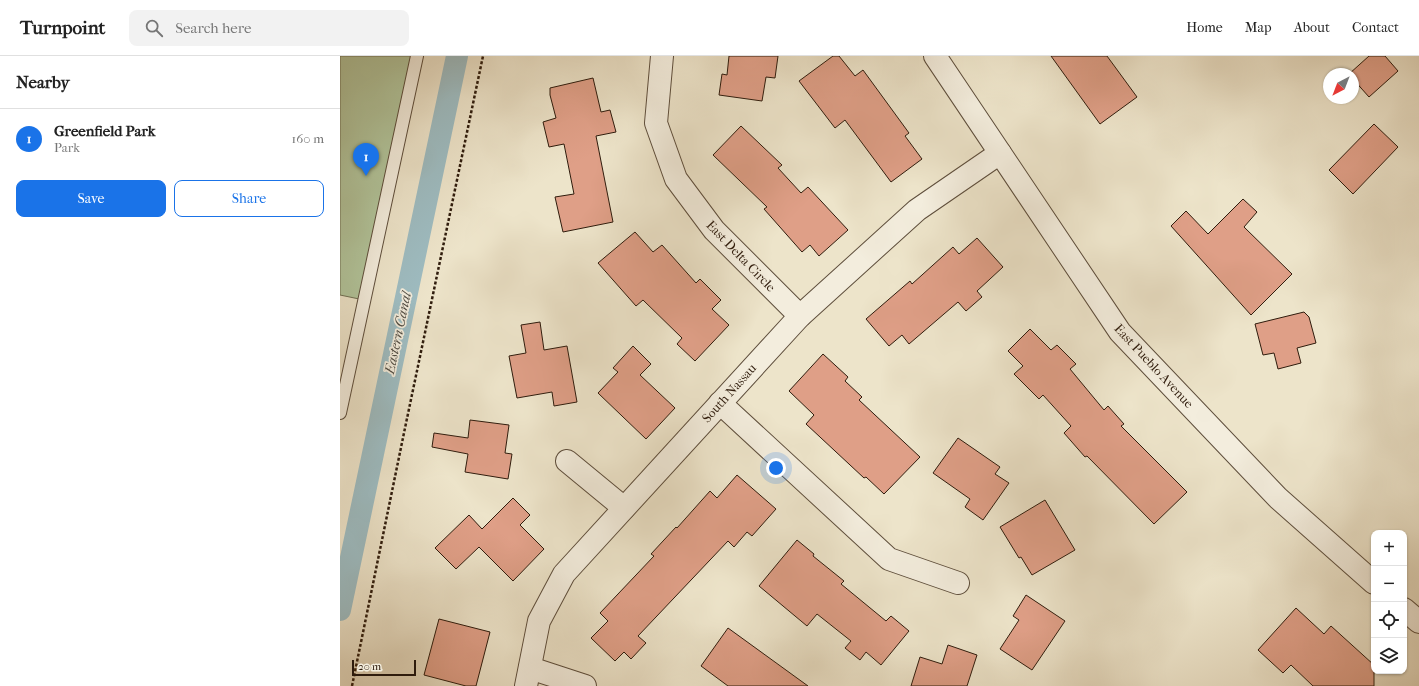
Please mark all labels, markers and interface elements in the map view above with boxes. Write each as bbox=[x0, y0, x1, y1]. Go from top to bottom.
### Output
search box bbox=[129, 10, 409, 46]
text: Turnpoint bbox=[20, 17, 105, 39]
icon: search bbox=[143, 17, 165, 39]
text: Search here bbox=[175, 19, 251, 37]
text: Home bbox=[1186, 19, 1223, 36]
text: Map bbox=[1245, 19, 1272, 36]
text: About bbox=[1294, 19, 1330, 36]
text: Contact bbox=[1352, 19, 1399, 36]
north arrow bbox=[1323, 68, 1359, 104]
text: Nearby bbox=[16, 72, 70, 92]
text: Greenfield Park bbox=[54, 122, 155, 140]
text: 1 bbox=[27, 131, 31, 146]
text: 160 m bbox=[292, 131, 324, 146]
text: Park bbox=[54, 140, 80, 155]
pin: 1 bbox=[353, 143, 379, 176]
button: Save bbox=[16, 180, 166, 217]
button: Share bbox=[174, 180, 324, 217]
street label: East Delta Circle bbox=[703, 217, 779, 295]
water label: Eastern Canal bbox=[381, 289, 415, 377]
street label: East Pueblo Avenue bbox=[1111, 321, 1197, 411]
street label: South Nassau bbox=[699, 360, 760, 425]
your location bbox=[766, 458, 786, 478]
map controls bbox=[1371, 530, 1407, 674]
button: + bbox=[1371, 530, 1407, 566]
button: − bbox=[1371, 566, 1407, 602]
button: locate bbox=[1371, 602, 1407, 638]
button: layers bbox=[1371, 638, 1407, 674]
scale bar bbox=[352, 658, 416, 677]
text: 20 m bbox=[358, 660, 381, 673]

